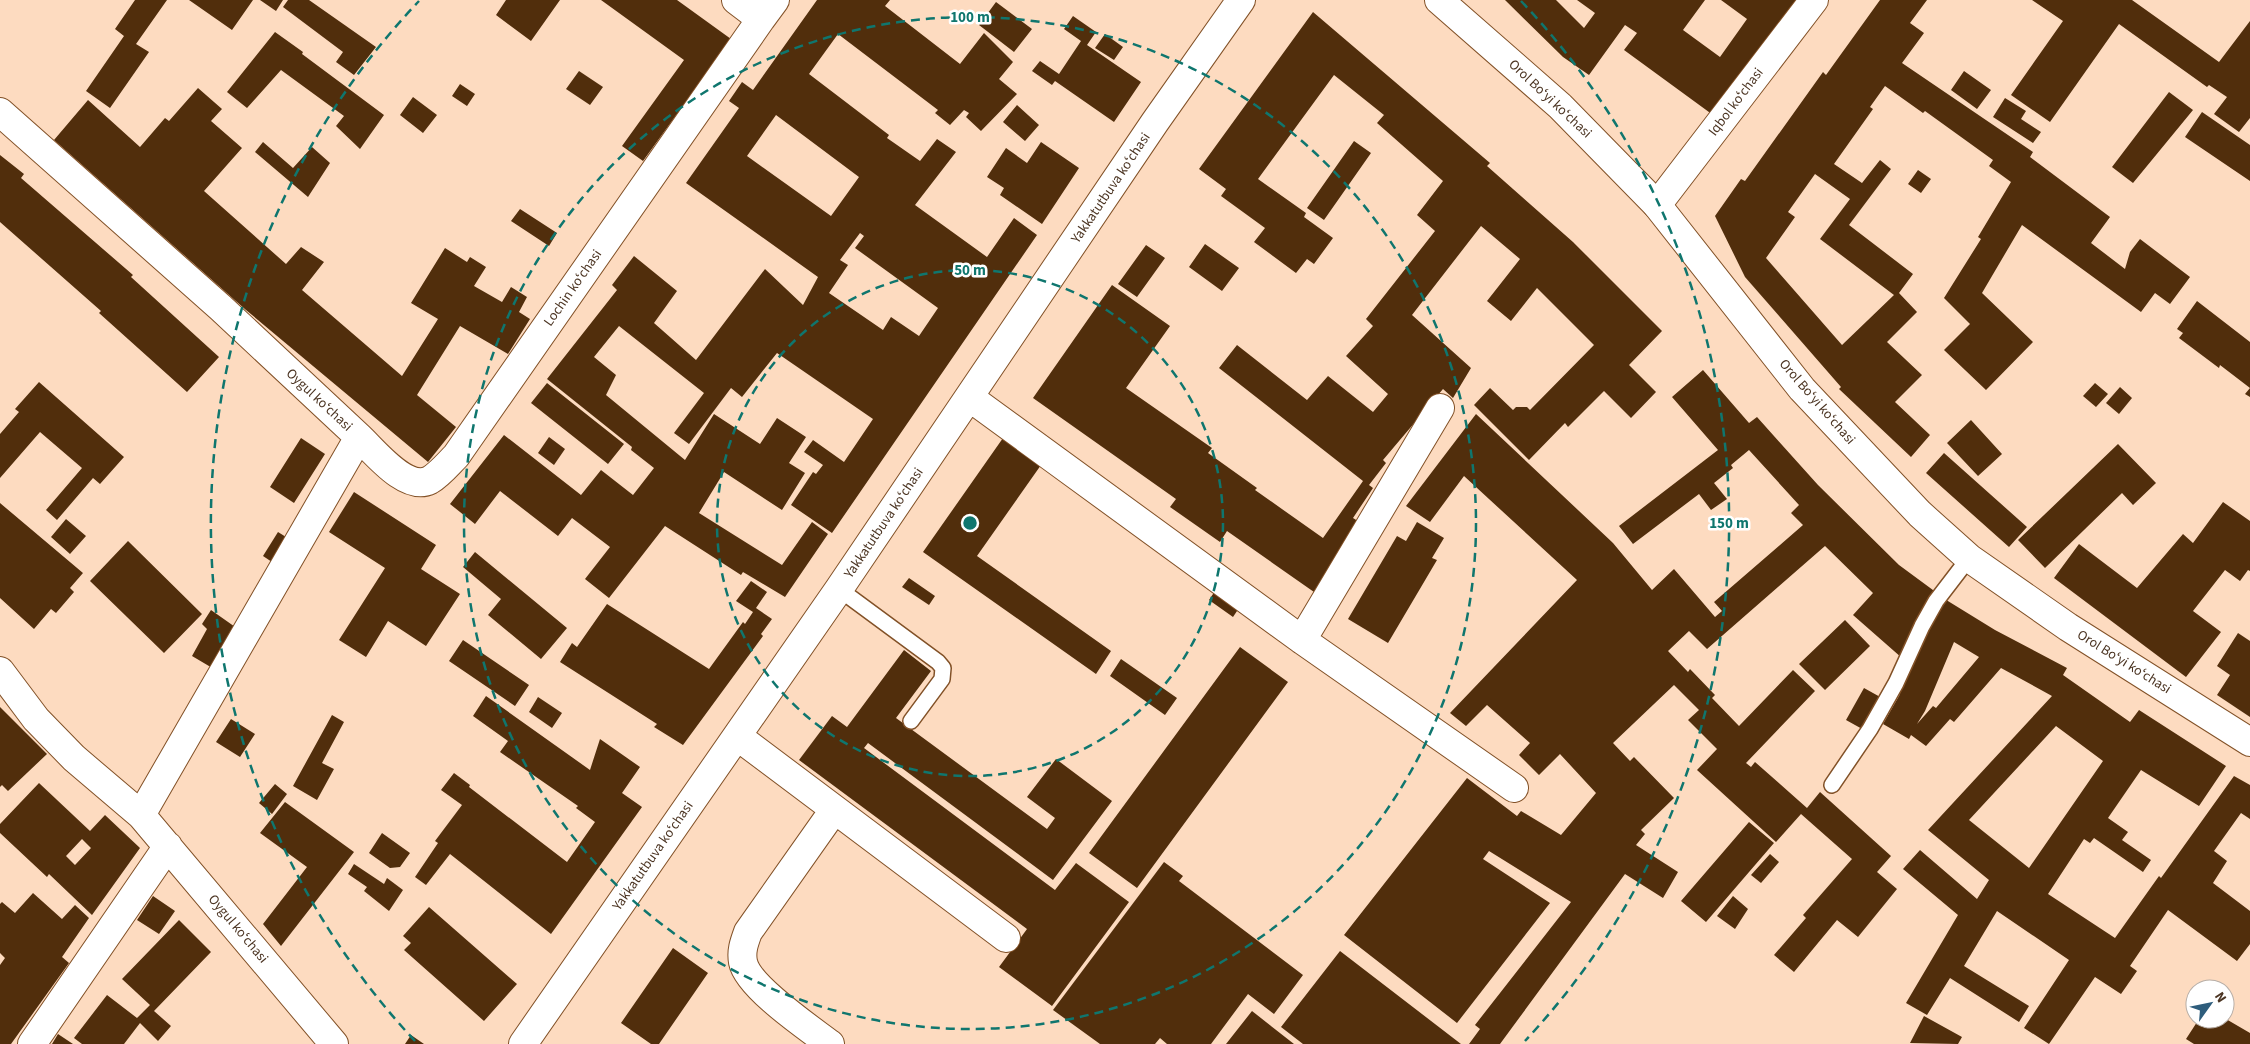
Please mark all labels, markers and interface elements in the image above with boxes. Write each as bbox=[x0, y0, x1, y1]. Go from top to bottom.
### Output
text: 100 m bbox=[950, 7, 990, 28]
street label: Orol Boʻyi koʻchasi bbox=[1504, 55, 1596, 143]
street label: Iqbol koʻchasi bbox=[1704, 64, 1768, 140]
street label: Yakkatutbuva koʻchasi bbox=[1066, 129, 1155, 248]
street label: Lochin koʻchasi bbox=[539, 246, 607, 330]
text: 50 m bbox=[954, 260, 986, 281]
street label: Orol Boʻyi koʻchasi bbox=[1774, 355, 1860, 449]
street label: Oygul koʻchasi bbox=[281, 364, 357, 436]
street label: Yakkatutbuva koʻchasi bbox=[839, 464, 928, 583]
text: 150 m bbox=[1709, 513, 1749, 534]
centre of rings bbox=[961, 514, 979, 532]
street label: Orol Boʻyi koʻchasi bbox=[2073, 625, 2175, 699]
street label: Yakkatutbuva koʻchasi bbox=[607, 797, 698, 916]
street label: Oygul koʻchasi bbox=[203, 890, 273, 968]
north arrow bbox=[2185, 979, 2235, 1029]
text: N bbox=[2209, 988, 2231, 1007]

